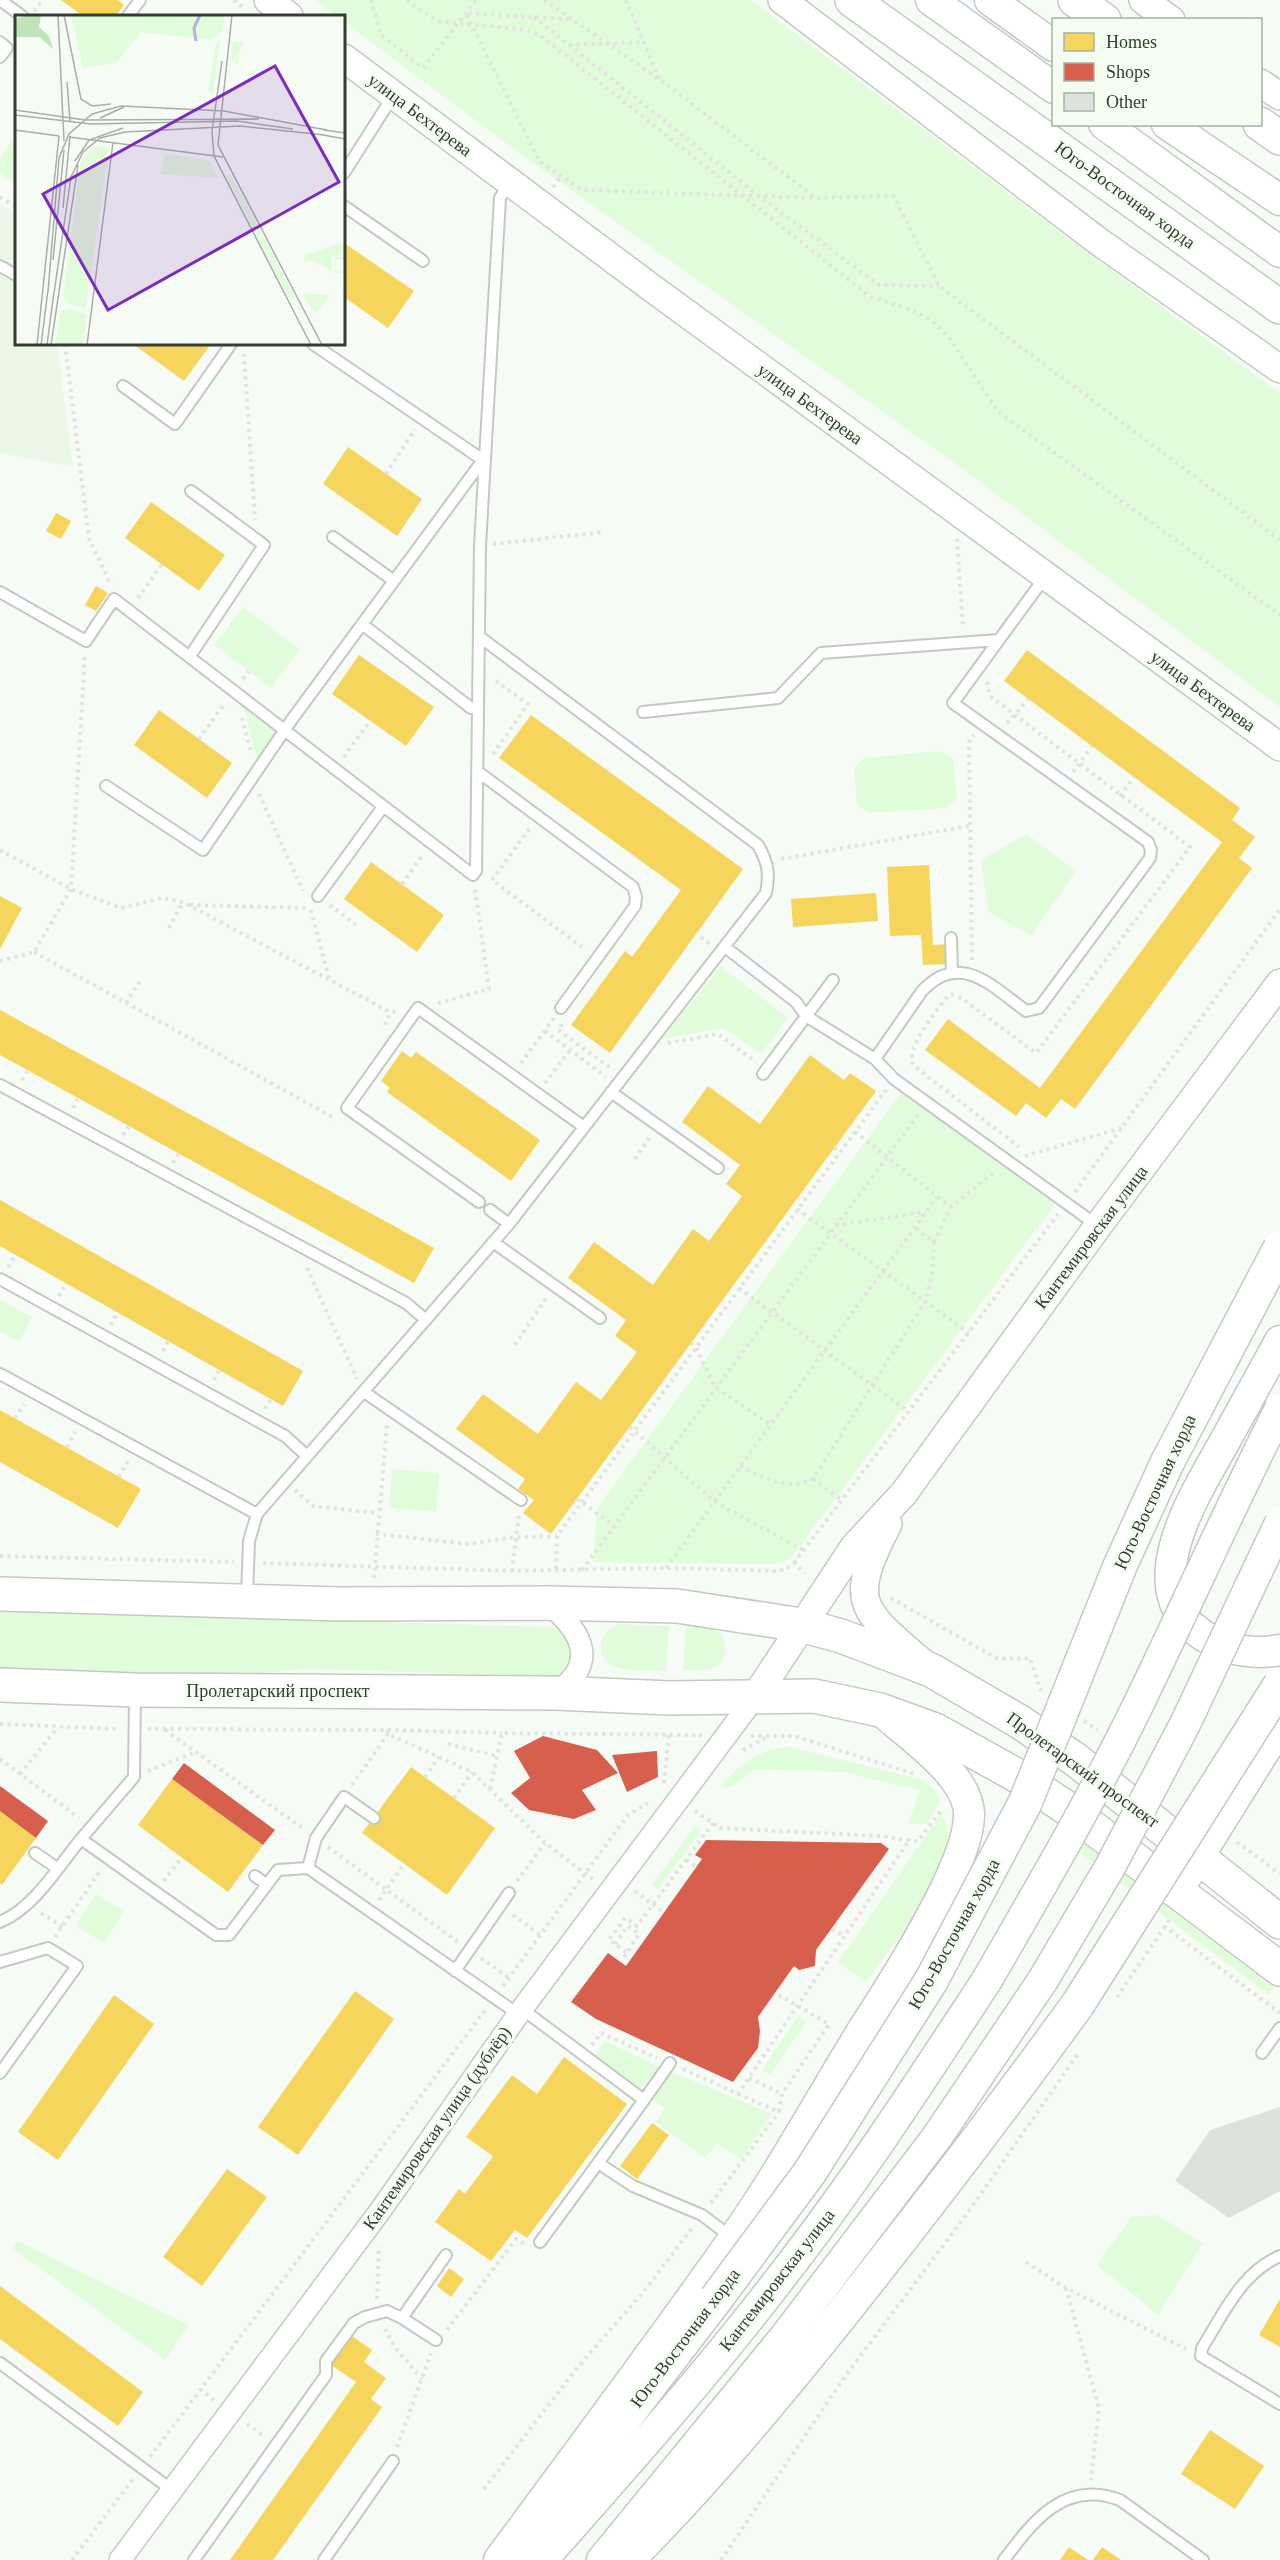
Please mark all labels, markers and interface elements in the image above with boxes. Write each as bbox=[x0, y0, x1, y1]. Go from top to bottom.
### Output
inset map bbox=[15, 15, 345, 345]
legend bbox=[1052, 18, 1262, 126]
text: Homes bbox=[1106, 32, 1157, 52]
text: Shops bbox=[1106, 62, 1150, 82]
street label: улица Бехтерева bbox=[364, 69, 476, 161]
text: Other bbox=[1106, 92, 1147, 112]
street label: Юго-Восточная хорда bbox=[1051, 137, 1199, 253]
street label: улица Бехтерева bbox=[754, 359, 866, 449]
street label: улица Бехтерева bbox=[1147, 646, 1259, 736]
street label: Кантемировская улица bbox=[1031, 1161, 1151, 1313]
street label: Юго-Восточная хорда bbox=[1110, 1411, 1200, 1573]
street label: Пролетарский проспект bbox=[186, 1681, 370, 1701]
street label: Пролетарский проспект bbox=[1003, 1708, 1163, 1832]
street label: Юго-Восточная хорда bbox=[904, 1855, 1004, 2013]
street label: Кантемировская улица (дублёр) bbox=[359, 2023, 516, 2234]
street label: Кантемировская улица bbox=[715, 2205, 839, 2355]
street label: Юго-Восточная хорда bbox=[626, 2265, 744, 2411]

